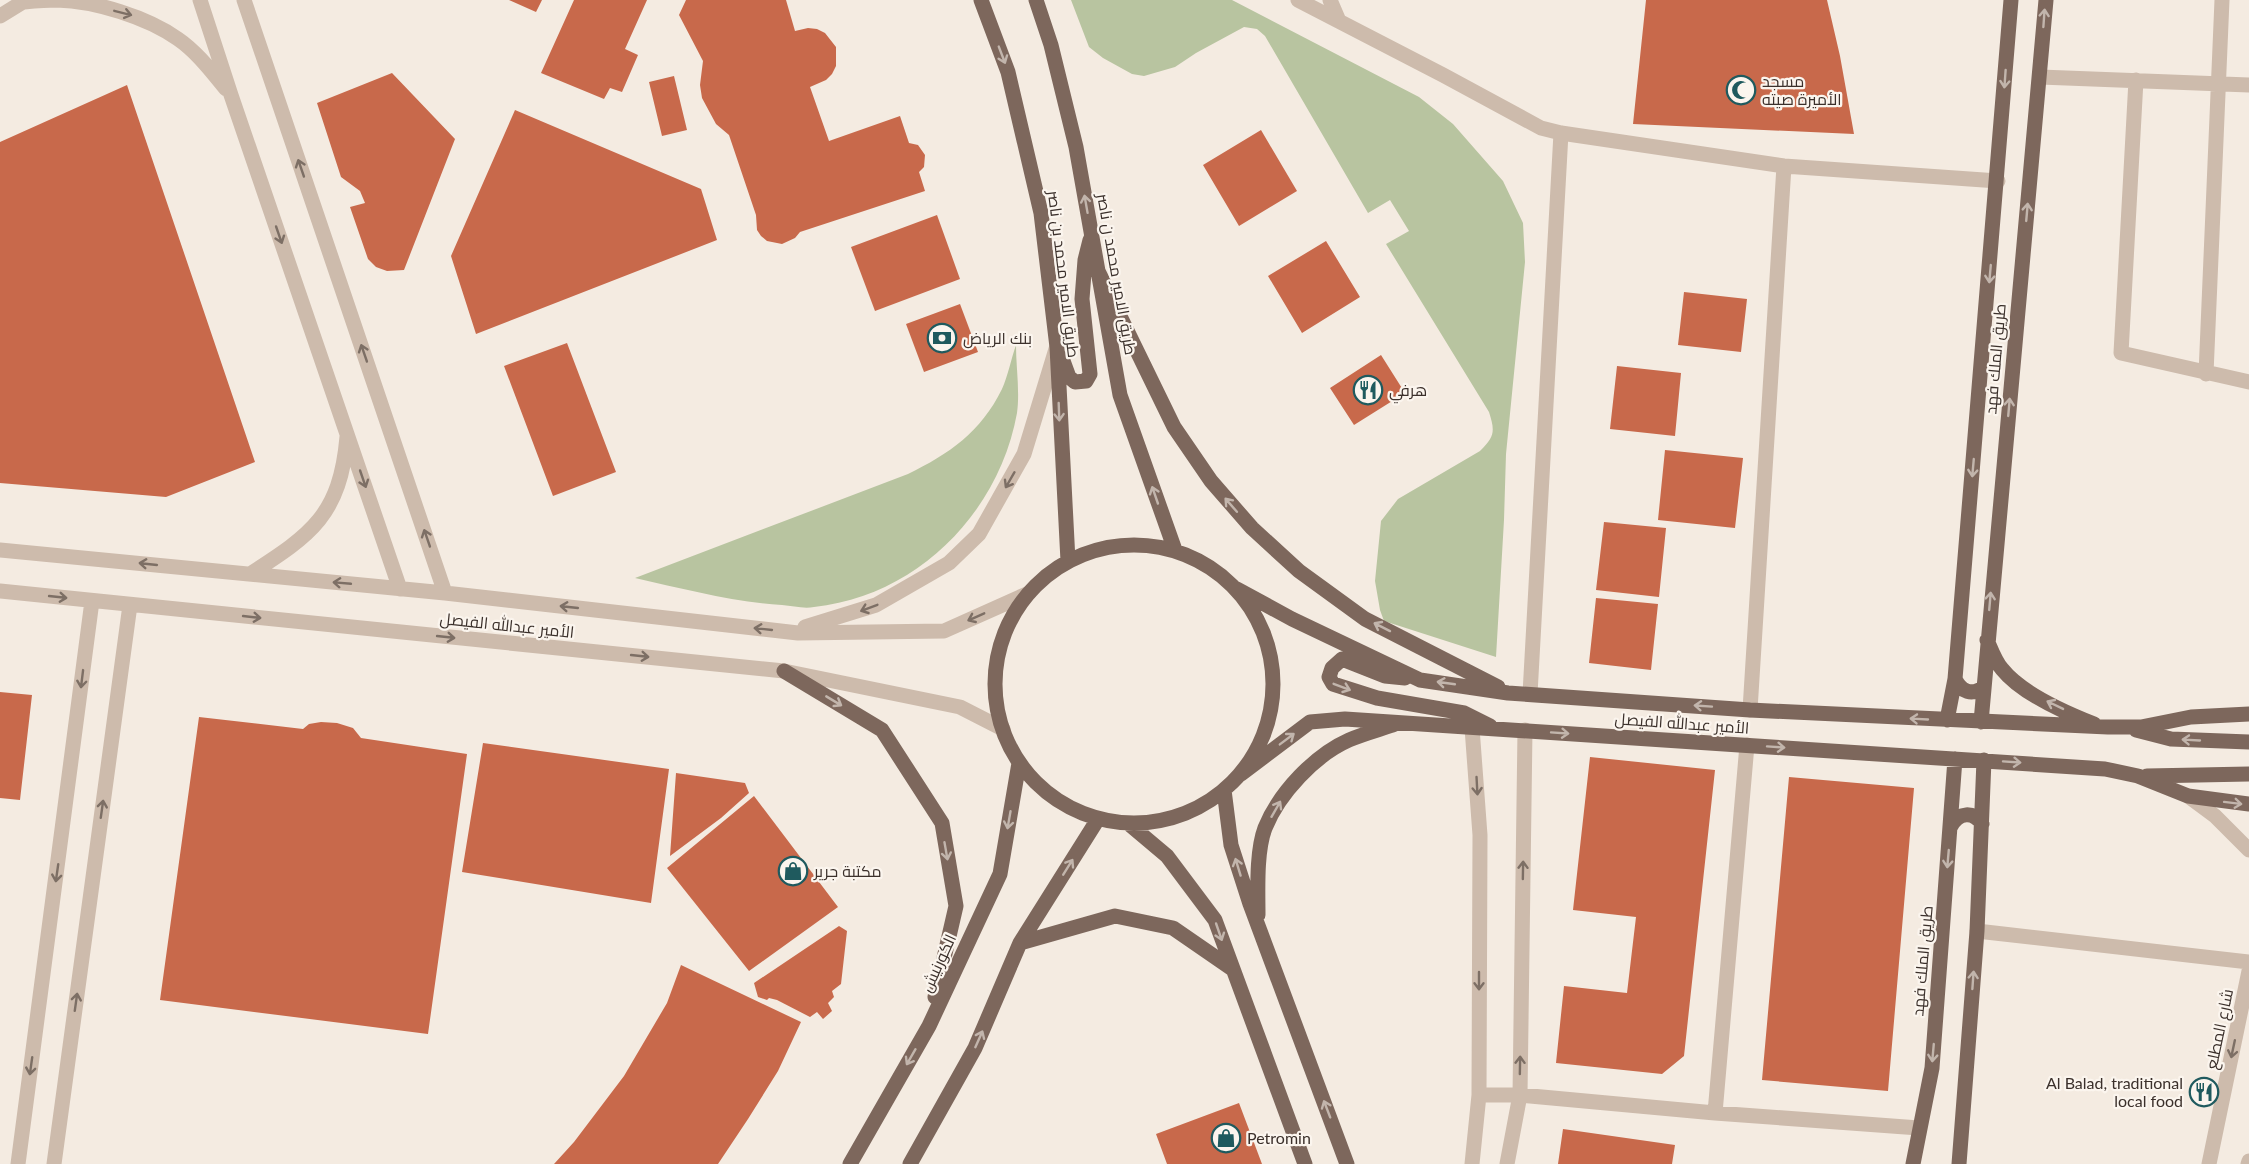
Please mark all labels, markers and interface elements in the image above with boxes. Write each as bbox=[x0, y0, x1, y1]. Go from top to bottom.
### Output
one-way arrow bbox=[114, 8, 133, 20]
one-way arrow bbox=[2039, 9, 2050, 29]
one-way arrow bbox=[997, 45, 1008, 64]
one-way arrow bbox=[2000, 69, 2011, 89]
place label: مسجد الأميرة صيته bbox=[1762, 71, 1842, 109]
mosque icon: مسجد الأميرة صيته bbox=[1725, 74, 1757, 106]
one-way arrow bbox=[295, 159, 306, 178]
street label: طريق الامير محمد بن ناصر bbox=[1043, 188, 1084, 359]
street label: طريق الامير محمد ن ناصر bbox=[1092, 191, 1141, 356]
one-way arrow bbox=[1080, 195, 1091, 214]
one-way arrow bbox=[2022, 203, 2033, 223]
one-way arrow bbox=[274, 225, 285, 244]
one-way arrow bbox=[1984, 263, 1995, 283]
street label: طريق الملك فهد bbox=[1980, 303, 2011, 415]
bank icon: بنك الرياض bbox=[926, 322, 958, 354]
place label: بنك الرياض bbox=[963, 328, 1032, 349]
one-way arrow bbox=[357, 344, 368, 363]
restaurant icon: هرفي bbox=[1352, 374, 1384, 406]
place label: هرفي bbox=[1389, 380, 1427, 404]
one-way arrow bbox=[2004, 397, 2015, 417]
one-way arrow bbox=[1054, 401, 1065, 421]
one-way arrow bbox=[1967, 457, 1978, 477]
one-way arrow bbox=[358, 469, 369, 488]
one-way arrow bbox=[1003, 472, 1015, 489]
one-way arrow bbox=[1149, 486, 1160, 505]
one-way arrow bbox=[1224, 498, 1238, 513]
one-way arrow bbox=[420, 529, 431, 548]
one-way arrow bbox=[138, 558, 158, 569]
one-way arrow bbox=[332, 577, 352, 588]
one-way arrow bbox=[1985, 591, 1996, 611]
one-way arrow bbox=[48, 592, 68, 603]
one-way arrow bbox=[560, 601, 580, 612]
one-way arrow bbox=[861, 603, 879, 614]
street label: الأمير عبدالله الفيصل bbox=[439, 608, 575, 643]
one-way arrow bbox=[967, 611, 985, 623]
one-way arrow bbox=[242, 612, 262, 623]
one-way arrow bbox=[1373, 621, 1391, 632]
one-way arrow bbox=[754, 623, 773, 634]
one-way arrow bbox=[436, 631, 456, 642]
one-way arrow bbox=[630, 651, 650, 662]
one-way arrow bbox=[76, 669, 87, 689]
one-way arrow bbox=[1437, 678, 1457, 689]
one-way arrow bbox=[1332, 682, 1350, 693]
one-way arrow bbox=[825, 695, 842, 707]
one-way arrow bbox=[2046, 699, 2064, 711]
one-way arrow bbox=[1694, 701, 1714, 712]
street label: الأمير عبدالله الفيصل bbox=[1614, 708, 1750, 739]
one-way arrow bbox=[1909, 713, 1929, 724]
one-way arrow bbox=[1550, 727, 1570, 738]
one-way arrow bbox=[1279, 733, 1295, 745]
one-way arrow bbox=[2181, 734, 2201, 745]
one-way arrow bbox=[1765, 742, 1785, 753]
one-way arrow bbox=[2002, 757, 2022, 768]
one-way arrow bbox=[1471, 775, 1482, 795]
one-way arrow bbox=[2223, 797, 2243, 808]
one-way arrow bbox=[97, 799, 108, 819]
one-way arrow bbox=[1270, 801, 1282, 818]
one-way arrow bbox=[1003, 810, 1014, 830]
one-way arrow bbox=[941, 841, 952, 860]
one-way arrow bbox=[1942, 849, 1953, 868]
shop icon: مكتبة جرير bbox=[777, 855, 809, 887]
one-way arrow bbox=[1232, 858, 1243, 877]
one-way arrow bbox=[1062, 859, 1074, 876]
one-way arrow bbox=[1517, 860, 1529, 880]
place label: مكتبة جرير bbox=[813, 861, 882, 881]
one-way arrow bbox=[51, 862, 62, 882]
street label: طريق الملك فهد bbox=[1907, 905, 1938, 1017]
one-way arrow bbox=[1214, 922, 1225, 941]
street label: الكورنيش bbox=[916, 931, 961, 996]
one-way arrow bbox=[1473, 970, 1485, 990]
one-way arrow bbox=[1968, 971, 1979, 990]
street label: شارع المطلع bbox=[2201, 987, 2239, 1071]
one-way arrow bbox=[70, 993, 81, 1012]
one-way arrow bbox=[973, 1031, 985, 1049]
one-way arrow bbox=[2227, 1038, 2238, 1058]
one-way arrow bbox=[1927, 1043, 1938, 1063]
one-way arrow bbox=[905, 1048, 917, 1065]
one-way arrow bbox=[1514, 1055, 1526, 1075]
one-way arrow bbox=[25, 1056, 36, 1076]
place label: Al Balad, traditional local food bbox=[2046, 1073, 2183, 1110]
restaurant icon: Al Balad, traditional local food bbox=[2188, 1076, 2220, 1108]
one-way arrow bbox=[1321, 1100, 1332, 1119]
shop icon: Petromin bbox=[1210, 1122, 1242, 1154]
place label: Petromin bbox=[1247, 1128, 1311, 1147]

